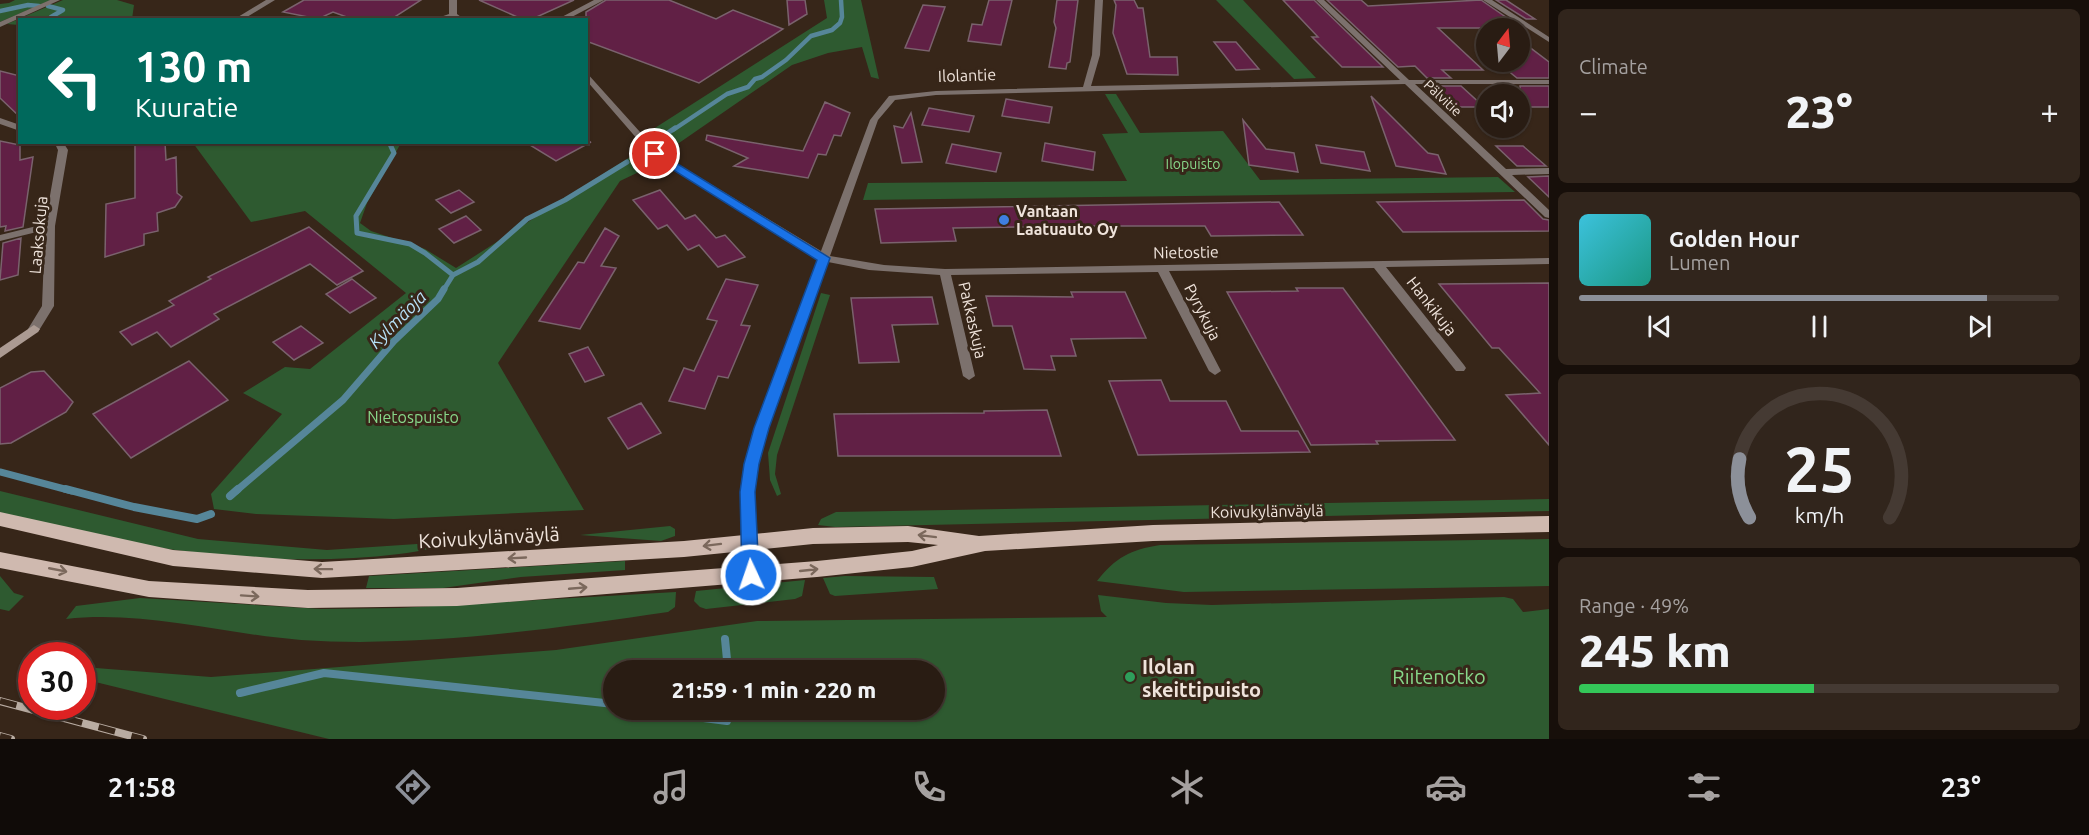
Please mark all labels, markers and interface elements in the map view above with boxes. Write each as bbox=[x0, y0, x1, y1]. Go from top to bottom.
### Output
north arrow bbox=[1476, 18, 1530, 72]
map controls bbox=[1476, 18, 1530, 138]
icon: left bbox=[36, 42, 114, 120]
text: 130 m bbox=[135, 43, 252, 90]
text: Climate bbox=[1579, 55, 1648, 78]
street label: Ilolantie bbox=[938, 65, 996, 85]
street label: Pälvitie bbox=[1421, 76, 1465, 120]
button: sound bbox=[1476, 84, 1530, 138]
text: 23° bbox=[1785, 86, 1853, 137]
text: Kuuratie bbox=[135, 92, 238, 122]
text: − bbox=[1579, 93, 1598, 130]
text: + bbox=[2040, 93, 2059, 130]
pin bbox=[629, 128, 680, 179]
icon: arrive bbox=[638, 137, 671, 170]
park label: Ilopuisto bbox=[1166, 156, 1220, 172]
street label: Laaksokuja bbox=[26, 195, 50, 275]
place label: Vantaan Laatuauto Oy bbox=[1016, 202, 1118, 238]
marker: Vantaan Laatuauto Oy bbox=[997, 213, 1011, 227]
text: Golden Hour bbox=[1669, 226, 1799, 251]
street label: Nietostie bbox=[1153, 242, 1219, 262]
text: Lumen bbox=[1669, 251, 1730, 274]
street label: Hankikuja bbox=[1403, 273, 1461, 339]
street label: Pakkaskuja bbox=[955, 280, 991, 360]
street label: Pyrykuja bbox=[1181, 281, 1225, 343]
water label: Kylmäoja bbox=[364, 286, 430, 352]
icon: previous bbox=[1643, 310, 1676, 343]
icon: pause bbox=[1803, 310, 1836, 343]
icon: next bbox=[1963, 310, 1996, 343]
park label: Nietospuisto bbox=[367, 408, 459, 426]
text: 25 bbox=[1784, 434, 1854, 504]
street label: Koivukylänväylä bbox=[1210, 501, 1324, 521]
text: km/h bbox=[1794, 503, 1844, 527]
street label: Koivukylänväylä bbox=[418, 522, 560, 552]
one-way arrow bbox=[918, 530, 938, 541]
one-way arrow bbox=[702, 540, 722, 551]
position arrow bbox=[719, 543, 783, 607]
one-way arrow bbox=[508, 553, 528, 564]
one-way arrow bbox=[313, 563, 333, 575]
one-way arrow bbox=[798, 564, 818, 575]
one-way arrow bbox=[47, 565, 67, 576]
one-way arrow bbox=[568, 582, 588, 593]
one-way arrow bbox=[240, 590, 260, 601]
text: Range · 49% bbox=[1579, 594, 1689, 617]
text: 245 km bbox=[1579, 625, 1731, 676]
speed limit sign: 30 bbox=[18, 642, 96, 720]
place label: Ilolan skeittipuisto bbox=[1142, 655, 1261, 701]
park label: Riitenotko bbox=[1392, 665, 1486, 688]
marker: Ilolan skeittipuisto bbox=[1123, 670, 1137, 684]
text: 21:59 · 1 min · 220 m bbox=[672, 677, 876, 702]
icon: directions bbox=[392, 766, 434, 808]
icon: music bbox=[650, 766, 692, 808]
icon: phone bbox=[908, 766, 950, 808]
icon: climate bbox=[1166, 766, 1208, 808]
icon: car bbox=[1425, 766, 1467, 808]
icon: filters bbox=[1683, 766, 1725, 808]
text: 21:58 bbox=[108, 772, 176, 802]
text: 23° bbox=[1941, 772, 1981, 802]

